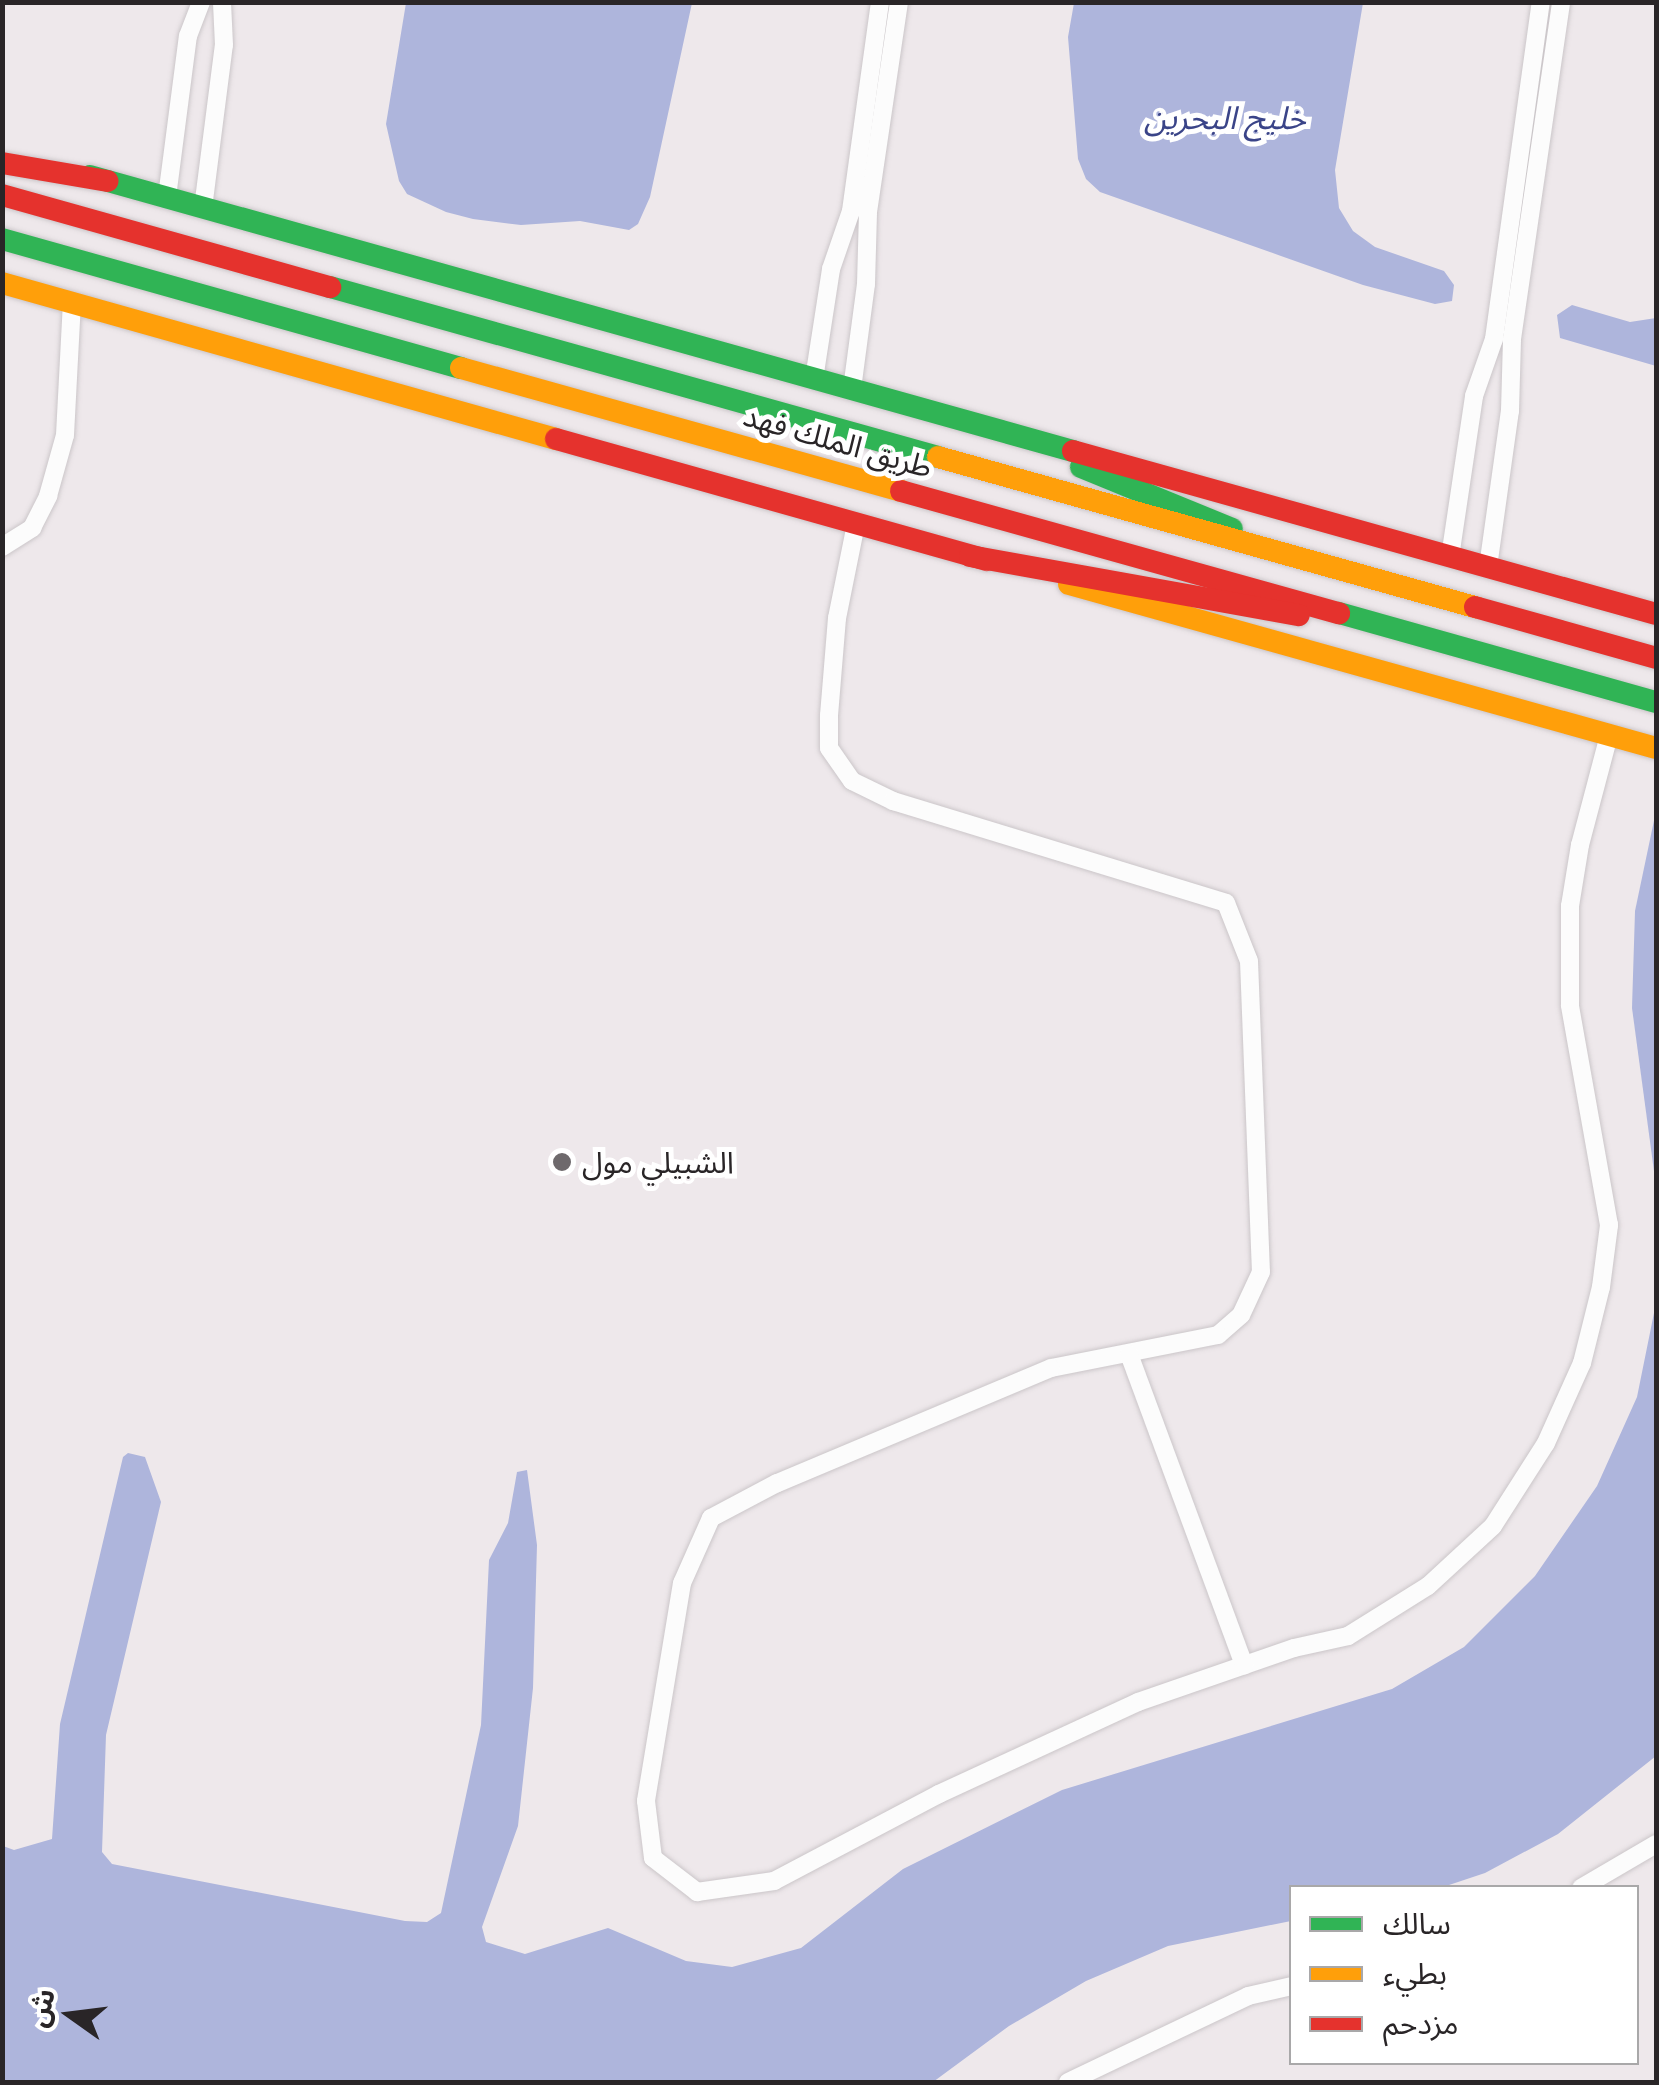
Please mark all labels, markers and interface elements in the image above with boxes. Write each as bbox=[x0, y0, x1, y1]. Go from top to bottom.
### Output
water label: خليج البحرين bbox=[1144, 98, 1306, 136]
street label: طريق الملك فهد bbox=[740, 397, 936, 485]
place label: الشبيلي مول bbox=[582, 1144, 734, 1180]
marker: الشبيلي مول bbox=[551, 1151, 573, 1173]
legend bbox=[1289, 1885, 1639, 2065]
text: سالك bbox=[1383, 1904, 1451, 1942]
text: بطيء bbox=[1383, 1954, 1447, 1992]
north arrow bbox=[20, 1965, 120, 2065]
text: ش bbox=[19, 1985, 62, 2030]
text: مزدحم bbox=[1383, 2004, 1459, 2042]

